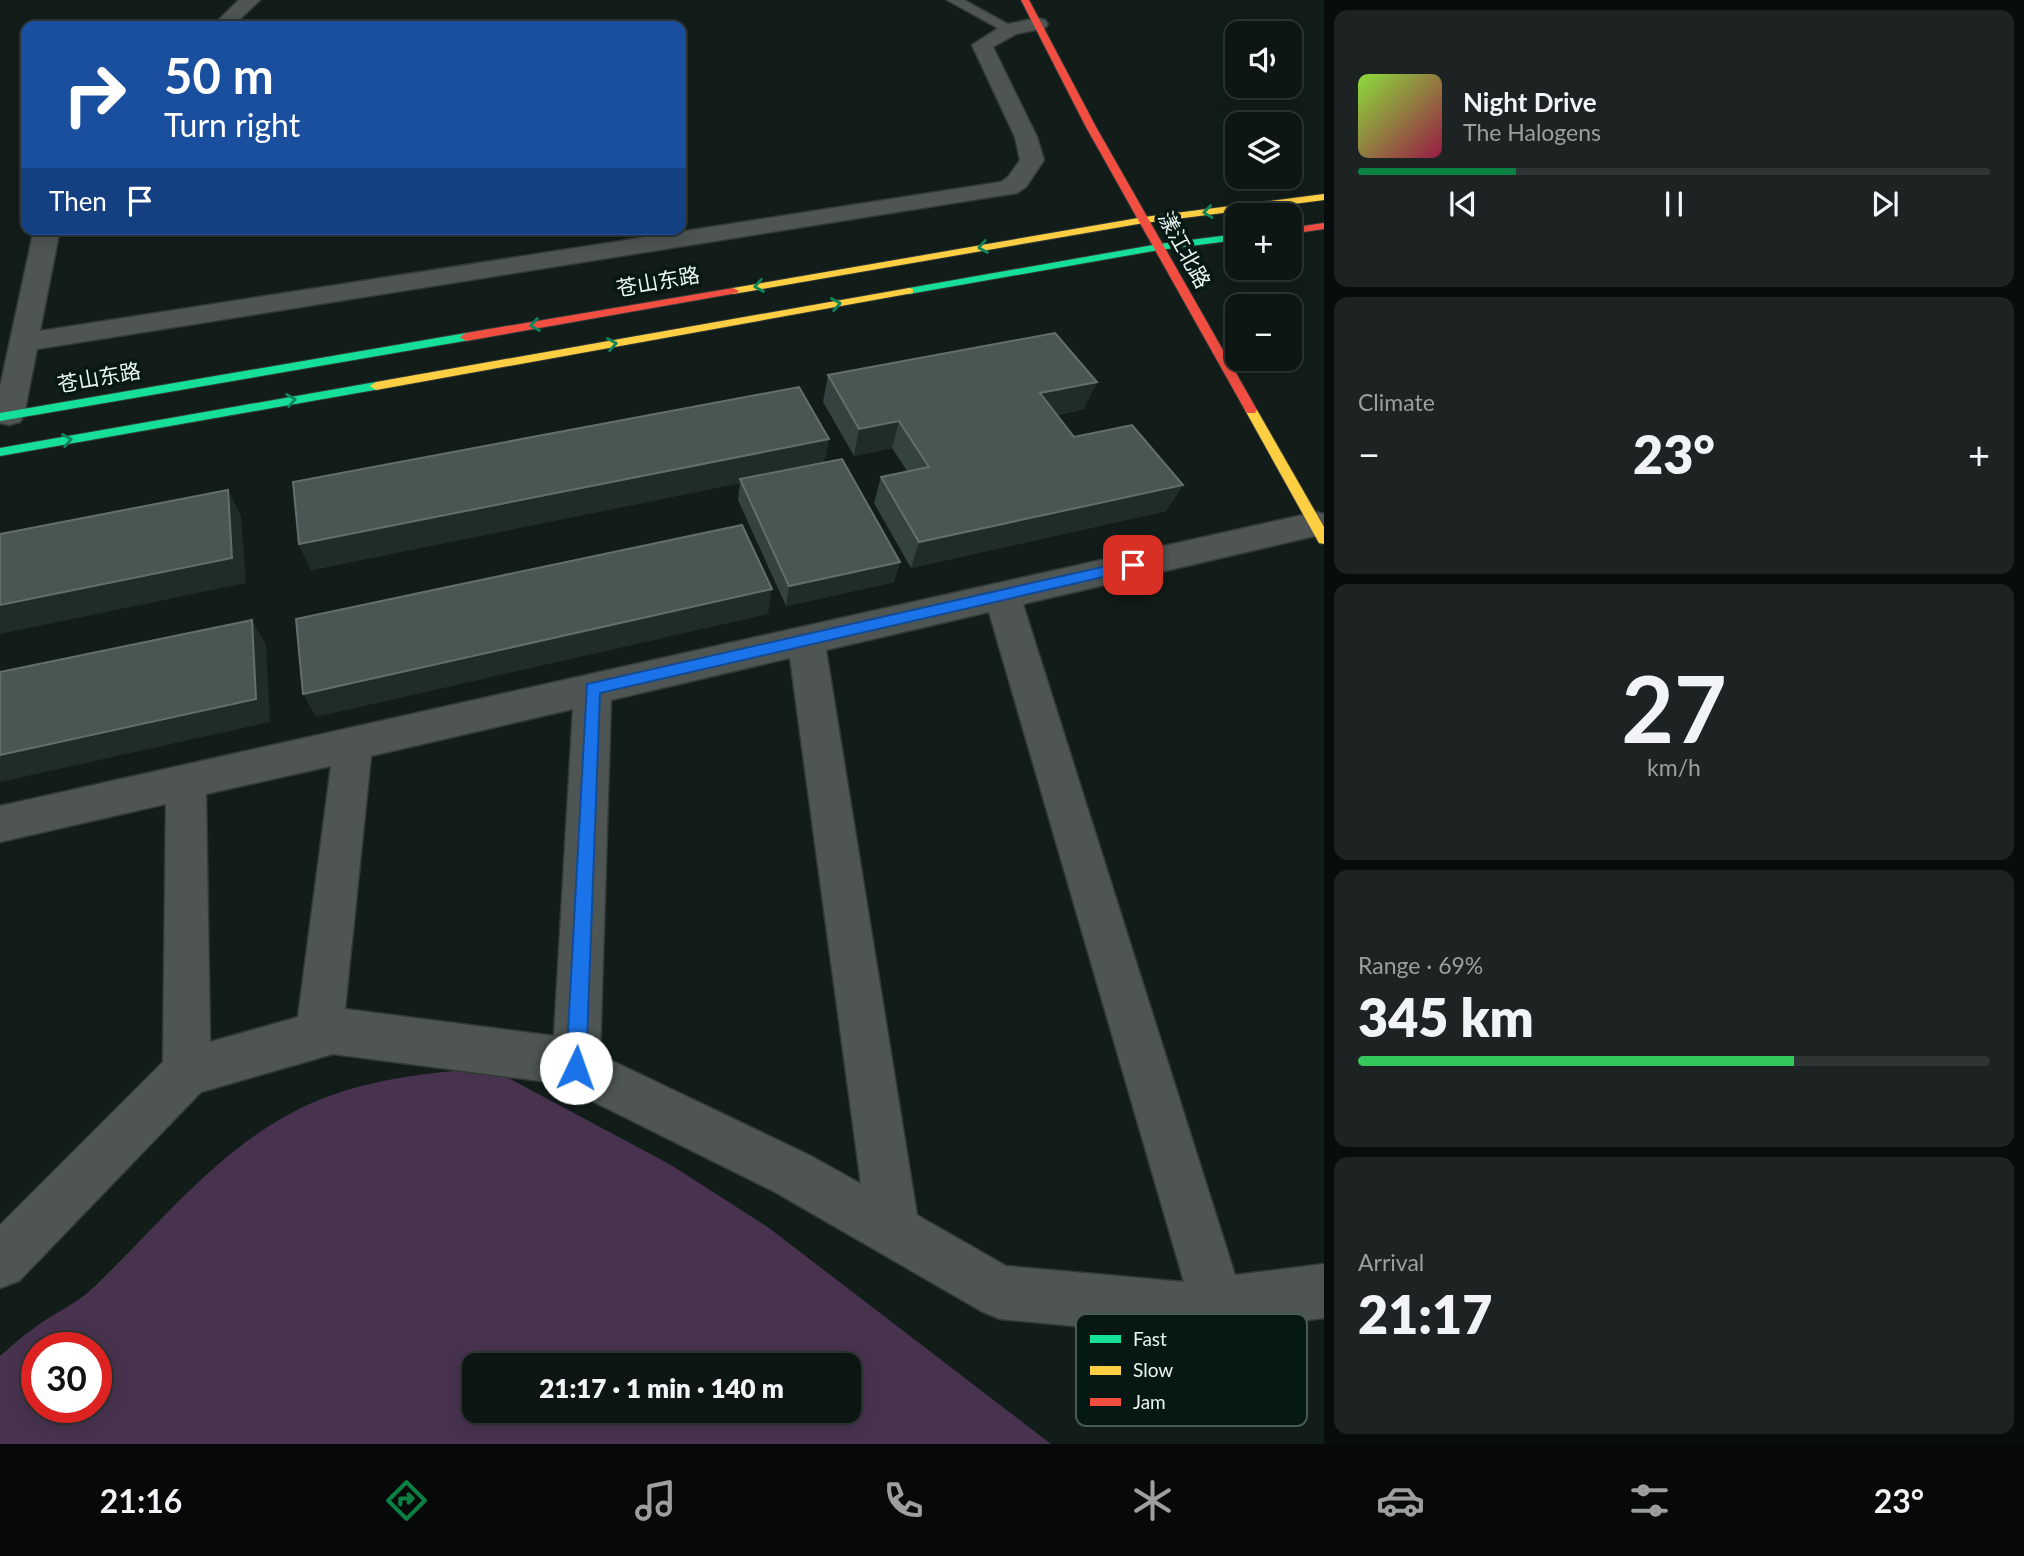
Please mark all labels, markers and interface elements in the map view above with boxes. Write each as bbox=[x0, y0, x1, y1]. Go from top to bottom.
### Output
map controls bbox=[1225, 21, 1302, 371]
button: sound bbox=[1225, 21, 1302, 98]
text: 50 m bbox=[164, 46, 274, 104]
icon: right bbox=[49, 49, 140, 140]
text: Night Drive bbox=[1463, 86, 1597, 118]
text: Turn right bbox=[164, 105, 300, 144]
button: layers bbox=[1225, 112, 1302, 189]
text: The Halogens bbox=[1463, 118, 1601, 146]
icon: arrive bbox=[121, 182, 159, 220]
text: Then bbox=[49, 185, 107, 217]
icon: previous bbox=[1444, 185, 1482, 223]
icon: pause bbox=[1655, 185, 1693, 223]
icon: next bbox=[1866, 185, 1904, 223]
button: + bbox=[1225, 203, 1302, 280]
one-way arrow bbox=[1202, 204, 1213, 219]
street label: 漾江北路 bbox=[1154, 206, 1217, 292]
one-way arrow bbox=[977, 239, 989, 254]
street label: 苍山东路 bbox=[614, 261, 701, 300]
one-way arrow bbox=[753, 278, 765, 293]
button: − bbox=[1225, 294, 1302, 371]
one-way arrow bbox=[830, 298, 842, 313]
one-way arrow bbox=[529, 316, 541, 331]
one-way arrow bbox=[606, 337, 618, 352]
street label: 苍山东路 bbox=[55, 357, 142, 396]
text: Climate bbox=[1358, 388, 1435, 416]
one-way arrow bbox=[285, 394, 297, 409]
text: 23° bbox=[1633, 423, 1715, 485]
text: − bbox=[1358, 431, 1380, 477]
text: + bbox=[1968, 431, 1990, 477]
one-way arrow bbox=[61, 433, 73, 448]
pin bbox=[1103, 535, 1163, 595]
icon: arrive bbox=[1114, 546, 1152, 584]
text: 27 bbox=[1621, 653, 1727, 762]
text: km/h bbox=[1647, 753, 1701, 781]
text: Range · 69% bbox=[1358, 951, 1483, 979]
text: 345 km bbox=[1358, 986, 1534, 1048]
position arrow bbox=[539, 1031, 613, 1105]
text: Arrival bbox=[1358, 1248, 1424, 1276]
text: 21:17 bbox=[1358, 1283, 1492, 1345]
legend bbox=[1076, 1314, 1307, 1426]
text: Fast bbox=[1133, 1327, 1167, 1350]
speed limit sign: 30 bbox=[21, 1332, 112, 1423]
text: Slow bbox=[1133, 1358, 1173, 1381]
text: 21:17 · 1 min · 140 m bbox=[539, 1372, 784, 1404]
text: Jam bbox=[1133, 1390, 1166, 1413]
icon: directions bbox=[382, 1476, 431, 1525]
icon: music bbox=[631, 1476, 680, 1525]
icon: phone bbox=[879, 1476, 928, 1525]
icon: climate bbox=[1128, 1476, 1177, 1525]
icon: car bbox=[1376, 1476, 1425, 1525]
icon: filters bbox=[1625, 1476, 1674, 1525]
text: 21:16 bbox=[100, 1481, 182, 1520]
text: 23° bbox=[1874, 1481, 1924, 1520]

